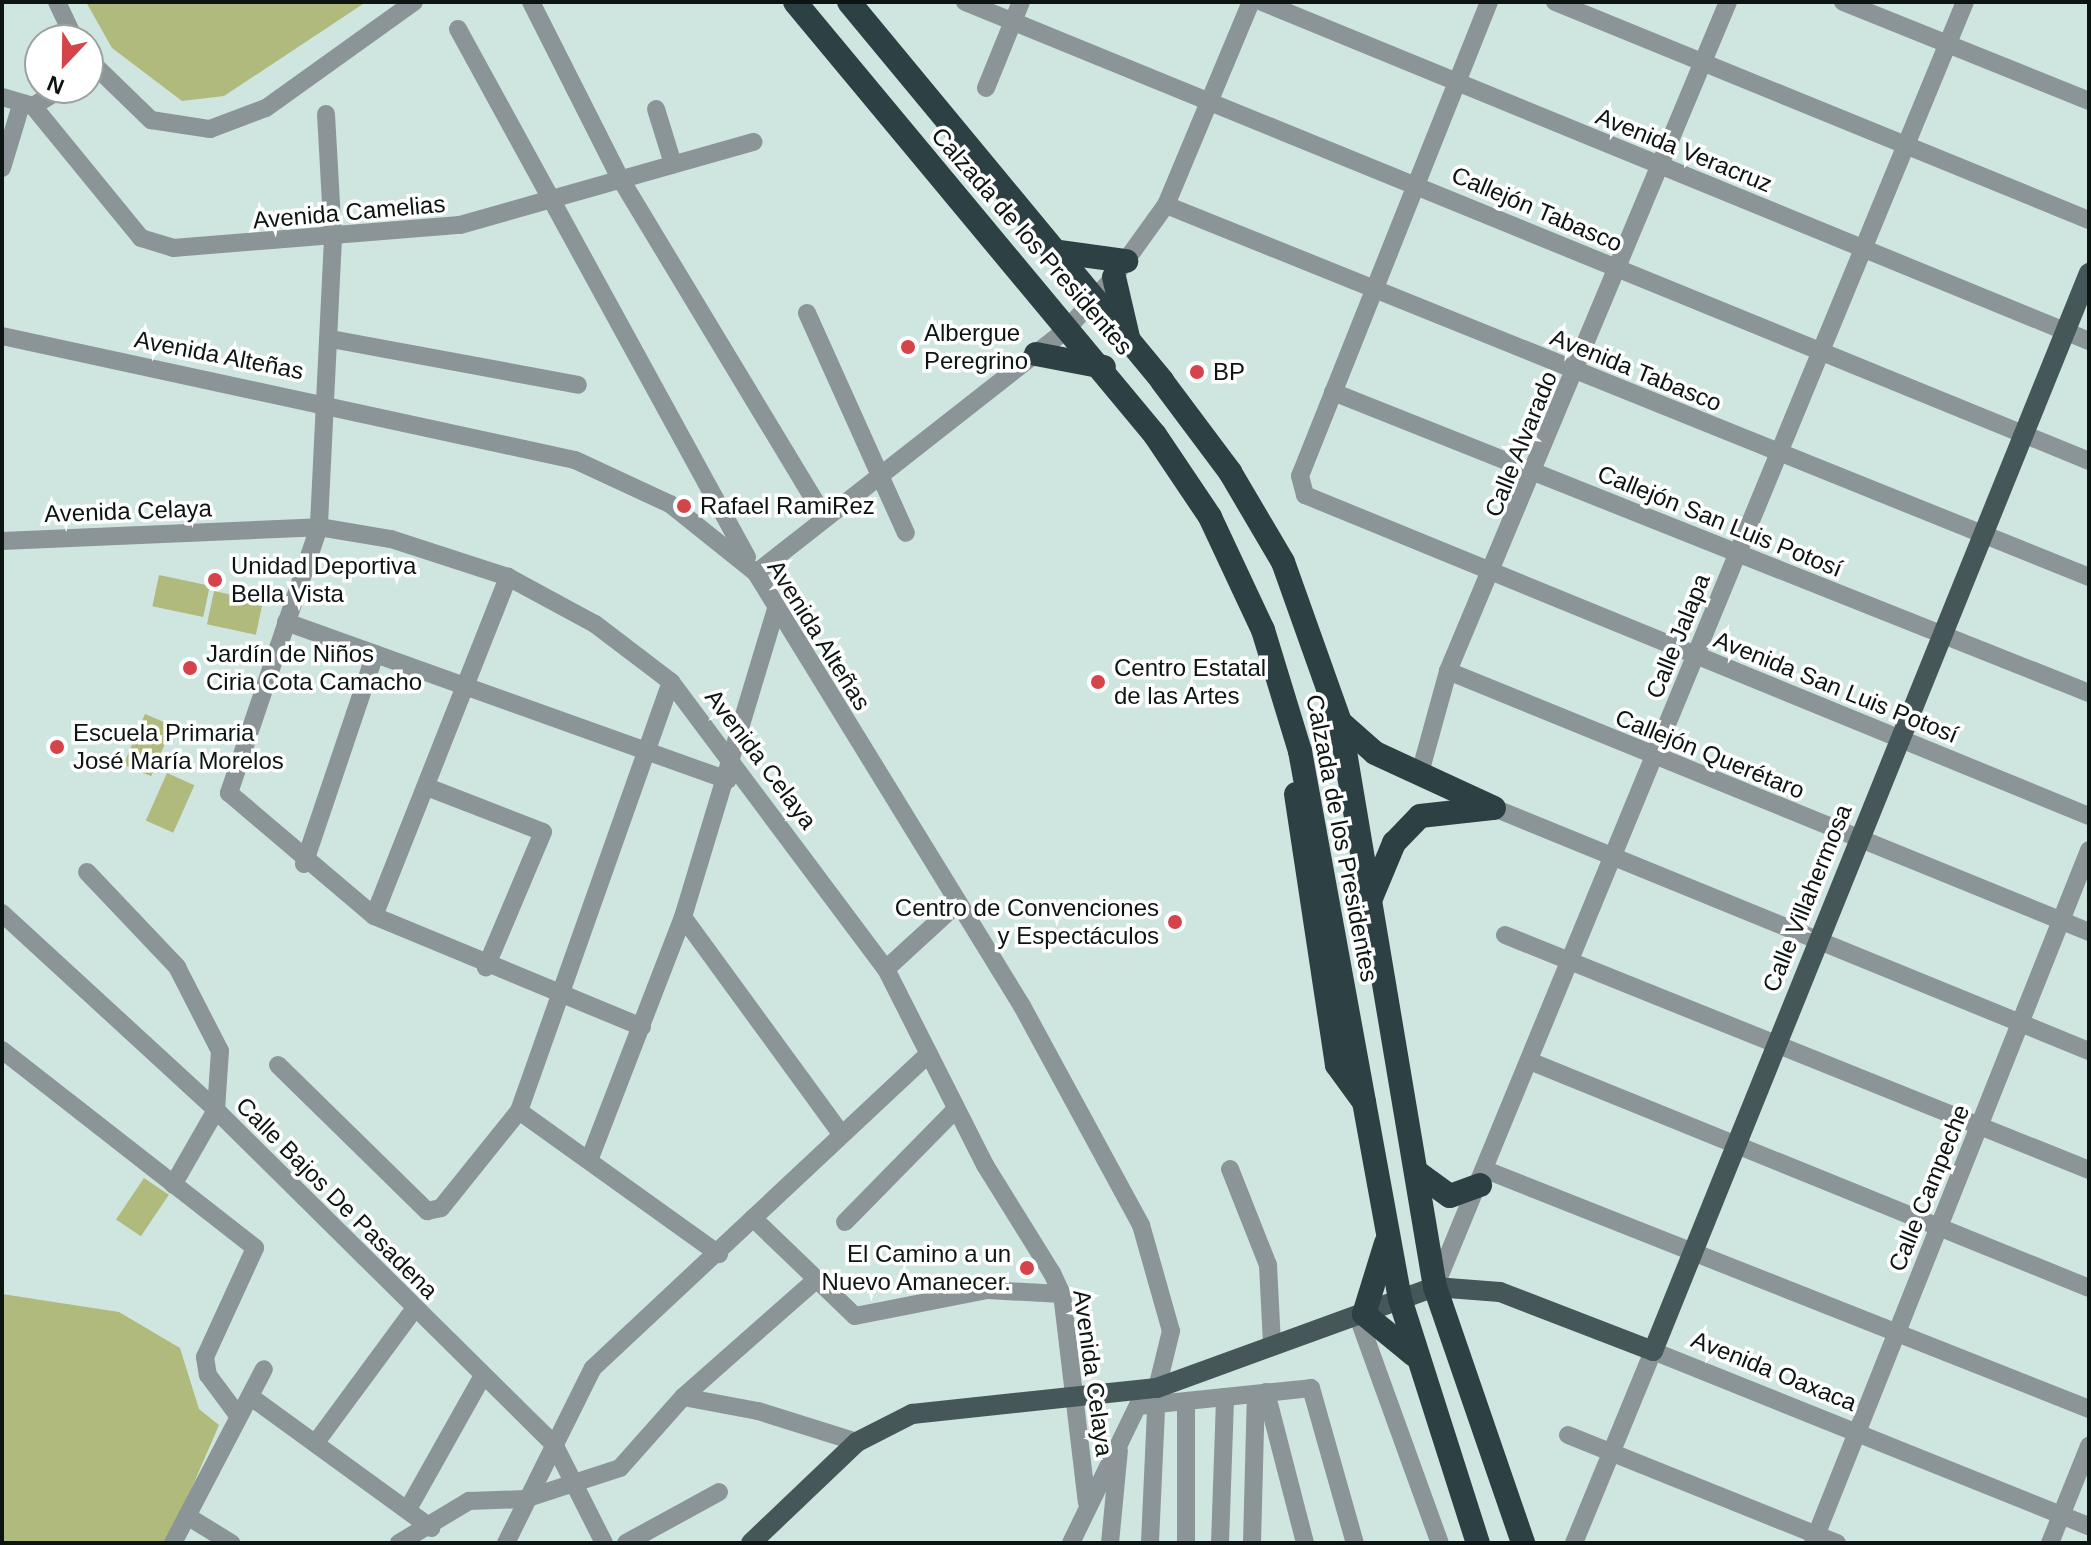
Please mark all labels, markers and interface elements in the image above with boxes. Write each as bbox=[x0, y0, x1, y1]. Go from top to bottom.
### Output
north arrow bbox=[24, 24, 104, 104]
text: N bbox=[44, 70, 68, 99]
street label: Avenida Veracruz bbox=[1592, 101, 1776, 199]
street label: Calzada de los Presidentes bbox=[925, 121, 1139, 361]
street label: Callejón Tabasco bbox=[1447, 160, 1627, 258]
street label: Avenida Camelias bbox=[252, 189, 446, 235]
place label: Albergue Peregrino bbox=[924, 319, 1028, 375]
street label: Avenida Tabasco bbox=[1546, 322, 1726, 418]
street label: Avenida Alteñas bbox=[131, 324, 307, 386]
marker: Albergue Peregrino bbox=[899, 338, 917, 356]
place label: BP bbox=[1213, 358, 1245, 386]
marker: BP bbox=[1188, 363, 1206, 381]
street label: Calle Alvarado bbox=[1478, 366, 1564, 522]
street label: Callejón San Luis Potosí bbox=[1593, 459, 1847, 583]
place label: Rafael RamiRez bbox=[700, 492, 875, 520]
street label: Avenida Celaya bbox=[44, 494, 212, 528]
marker: Rafael RamiRez bbox=[675, 497, 693, 515]
place label: Unidad Deportiva Bella Vista bbox=[231, 552, 416, 608]
street label: Avenida Alteñas bbox=[761, 554, 877, 716]
street label: Calle Jalapa bbox=[1640, 569, 1716, 703]
marker: Unidad Deportiva Bella Vista bbox=[206, 571, 224, 589]
street label: Avenida San Luis Potosí bbox=[1710, 625, 1962, 749]
place label: Jardín de Niños Ciria Cota Camacho bbox=[206, 640, 422, 696]
place label: Centro Estatal de las Artes bbox=[1114, 654, 1266, 710]
marker: Jardín de Niños Ciria Cota Camacho bbox=[181, 659, 199, 677]
marker: Centro Estatal de las Artes bbox=[1089, 673, 1107, 691]
street label: Avenida Celaya bbox=[699, 683, 823, 835]
street label: Calzada de los Presidentes bbox=[1300, 692, 1384, 984]
street label: Callejón Querétaro bbox=[1611, 703, 1809, 805]
place label: Escuela Primaria José María Morelos bbox=[73, 719, 284, 775]
marker: Escuela Primaria José María Morelos bbox=[48, 738, 66, 756]
street label: Calle Villahermosa bbox=[1756, 800, 1858, 996]
place label: Centro de Convenciones y Espectáculos bbox=[895, 894, 1159, 950]
marker: Centro de Convenciones y Espectáculos bbox=[1166, 913, 1184, 931]
street label: Calle Bajos De Pasadena bbox=[230, 1091, 444, 1305]
street label: Calle Campeche bbox=[1882, 1100, 1976, 1276]
place label: El Camino a un Nuevo Amanecer. bbox=[820, 1240, 1011, 1296]
marker: El Camino a un Nuevo Amanecer. bbox=[1018, 1259, 1036, 1277]
street label: Avenida Celaya bbox=[1067, 1288, 1119, 1458]
street label: Avenida Oaxaca bbox=[1687, 1325, 1861, 1417]

